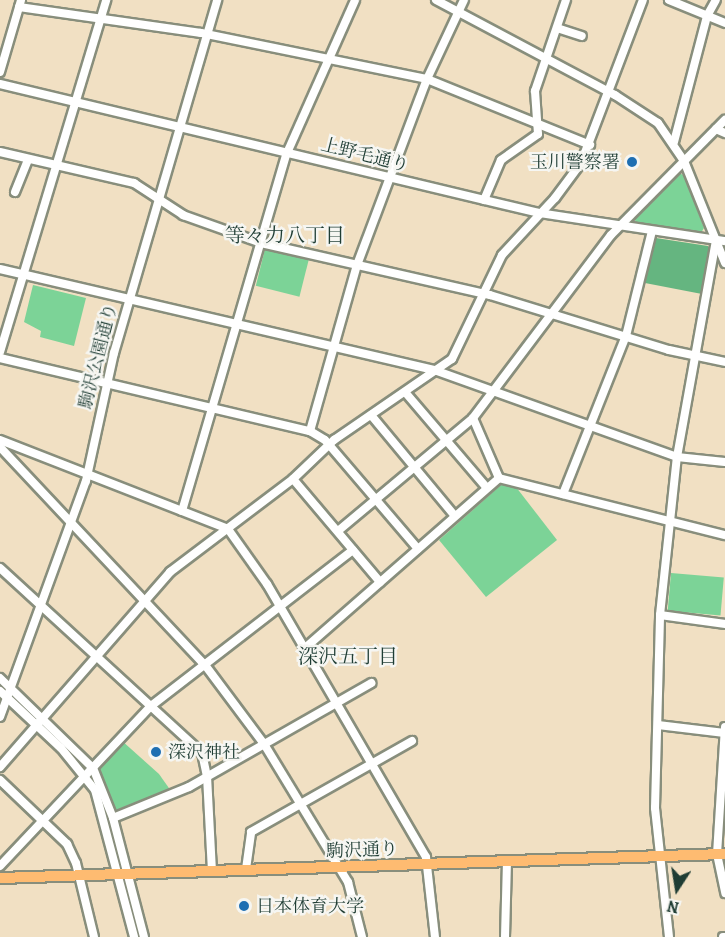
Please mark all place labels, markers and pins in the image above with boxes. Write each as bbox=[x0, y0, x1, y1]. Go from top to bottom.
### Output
place label: 玉川警察署 bbox=[530, 151, 620, 173]
marker: 玉川警察署 bbox=[625, 155, 639, 169]
place label: 深沢神社 bbox=[168, 741, 240, 763]
marker: 深沢神社 bbox=[149, 745, 163, 759]
place label: 日本体育大学 bbox=[256, 895, 364, 917]
marker: 日本体育大学 bbox=[237, 899, 251, 913]

